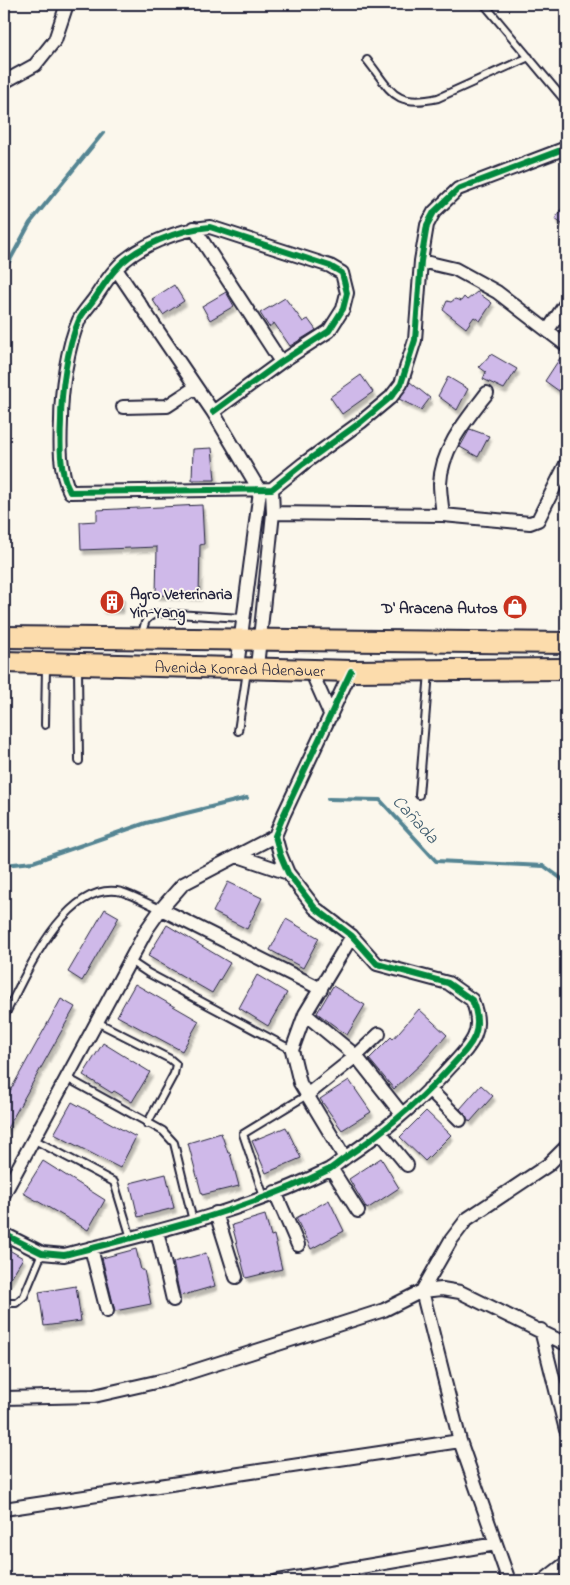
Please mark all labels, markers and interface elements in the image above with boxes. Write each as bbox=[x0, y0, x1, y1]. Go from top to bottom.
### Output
place label: Agro Veterinaria Yin-Yang bbox=[129, 583, 233, 626]
building icon: Agro Veterinaria Yin-Yang bbox=[99, 589, 125, 615]
shop icon: D' Aracena Autos bbox=[502, 594, 528, 620]
place label: D' Aracena Autos bbox=[381, 597, 498, 621]
street label: Avenida Konrad Adenauer bbox=[154, 656, 325, 684]
water label: Cañada bbox=[385, 790, 444, 851]

